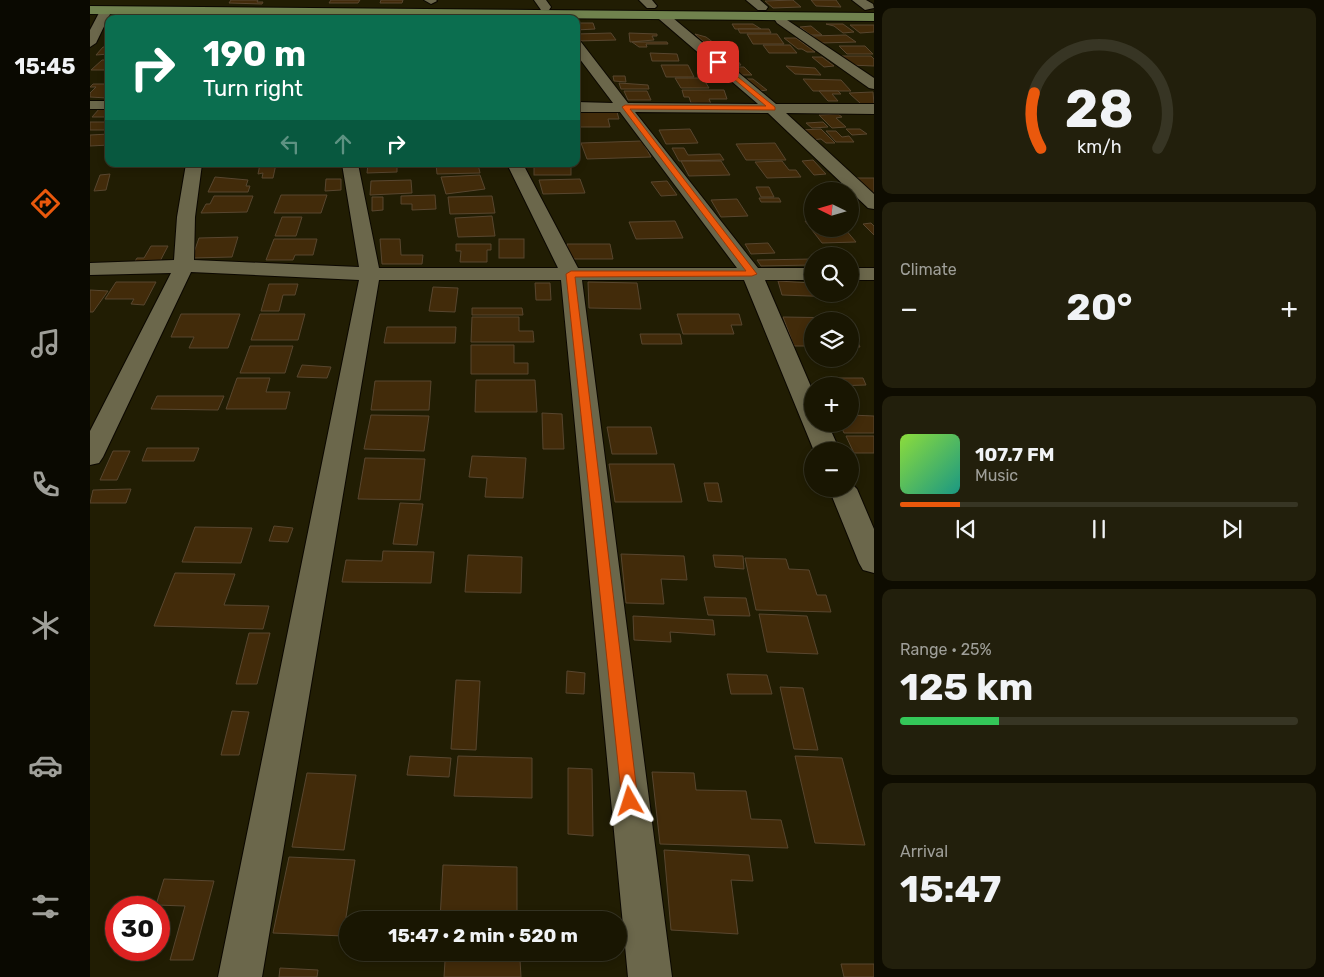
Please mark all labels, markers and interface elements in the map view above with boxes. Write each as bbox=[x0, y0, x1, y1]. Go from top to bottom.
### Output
text: 190 m bbox=[203, 33, 306, 75]
icon: right bbox=[120, 35, 185, 100]
pin bbox=[697, 41, 739, 83]
icon: arrive bbox=[704, 48, 732, 76]
text: 15:45 bbox=[15, 53, 75, 80]
text: Turn right bbox=[203, 75, 303, 102]
text: 28 bbox=[1064, 78, 1134, 140]
icon: left bbox=[276, 130, 304, 158]
icon: ahead bbox=[329, 130, 357, 158]
icon: right bbox=[382, 130, 410, 158]
text: km/h bbox=[1077, 136, 1121, 157]
north arrow bbox=[804, 182, 859, 238]
map controls bbox=[804, 182, 859, 497]
icon: directions bbox=[28, 186, 63, 221]
button: search bbox=[804, 247, 859, 302]
text: Climate bbox=[900, 260, 957, 279]
text: 20° bbox=[1066, 284, 1132, 330]
text: − bbox=[900, 292, 918, 325]
text: + bbox=[1281, 292, 1298, 325]
button: layers bbox=[804, 312, 859, 367]
icon: music bbox=[28, 326, 63, 361]
button: + bbox=[804, 377, 859, 432]
button: − bbox=[804, 442, 859, 497]
text: 107.7 FM bbox=[975, 443, 1054, 466]
text: Music bbox=[975, 466, 1018, 485]
icon: phone bbox=[28, 467, 63, 502]
icon: previous bbox=[952, 515, 980, 543]
icon: pause bbox=[1085, 515, 1113, 543]
icon: next bbox=[1218, 515, 1246, 543]
icon: climate bbox=[28, 608, 63, 643]
text: Range · 25% bbox=[900, 640, 992, 659]
text: 125 km bbox=[900, 664, 1033, 710]
icon: car bbox=[28, 748, 63, 783]
position arrow bbox=[603, 774, 655, 826]
text: Arrival bbox=[900, 842, 948, 861]
text: 15:47 bbox=[900, 866, 1001, 912]
icon: filters bbox=[28, 889, 63, 924]
speed limit sign: 30 bbox=[105, 896, 170, 961]
text: 15:47 · 2 min · 520 m bbox=[388, 924, 578, 947]

